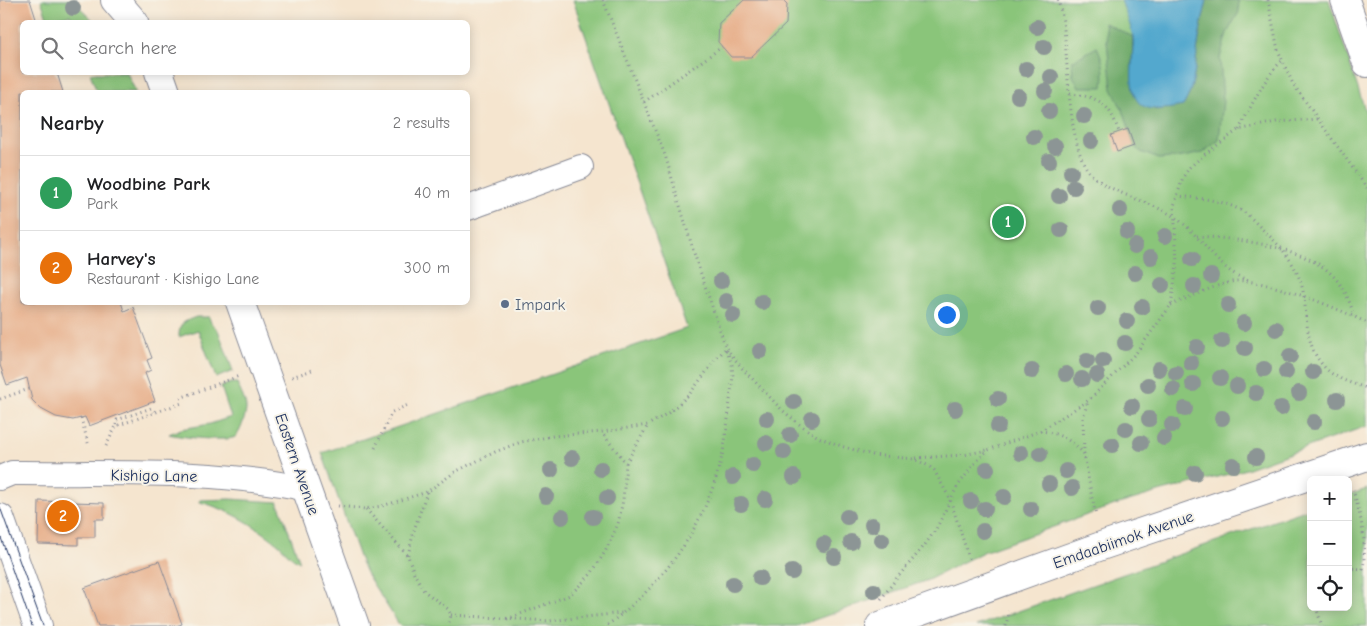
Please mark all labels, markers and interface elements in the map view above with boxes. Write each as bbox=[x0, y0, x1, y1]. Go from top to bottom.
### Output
search box bbox=[20, 20, 470, 75]
icon: search bbox=[38, 34, 66, 62]
text: Search here bbox=[78, 37, 177, 59]
text: Nearby bbox=[40, 111, 104, 135]
text: 2 results bbox=[393, 114, 450, 132]
text: Woodbine Park bbox=[87, 173, 210, 195]
text: 1 bbox=[53, 184, 59, 202]
text: 40 m bbox=[414, 184, 450, 202]
text: Park bbox=[87, 195, 118, 213]
pin: 1 bbox=[992, 203, 1024, 241]
text: Harvey's bbox=[87, 248, 156, 270]
text: 2 bbox=[52, 259, 60, 277]
text: 300 m bbox=[404, 259, 450, 277]
text: Restaurant · Kishigo Lane bbox=[87, 270, 259, 288]
place label: Impark bbox=[515, 296, 566, 314]
marker: Impark bbox=[499, 298, 511, 310]
your location bbox=[934, 302, 960, 328]
street label: Eastern Avenue bbox=[271, 411, 323, 517]
street label: Kishigo Lane bbox=[111, 466, 197, 486]
map controls bbox=[1307, 476, 1352, 611]
button: + bbox=[1307, 476, 1352, 521]
pin: 2 bbox=[47, 497, 79, 535]
street label: Emdaabiimok Avenue bbox=[1051, 507, 1196, 572]
button: − bbox=[1307, 521, 1352, 566]
button: locate bbox=[1307, 566, 1352, 611]

